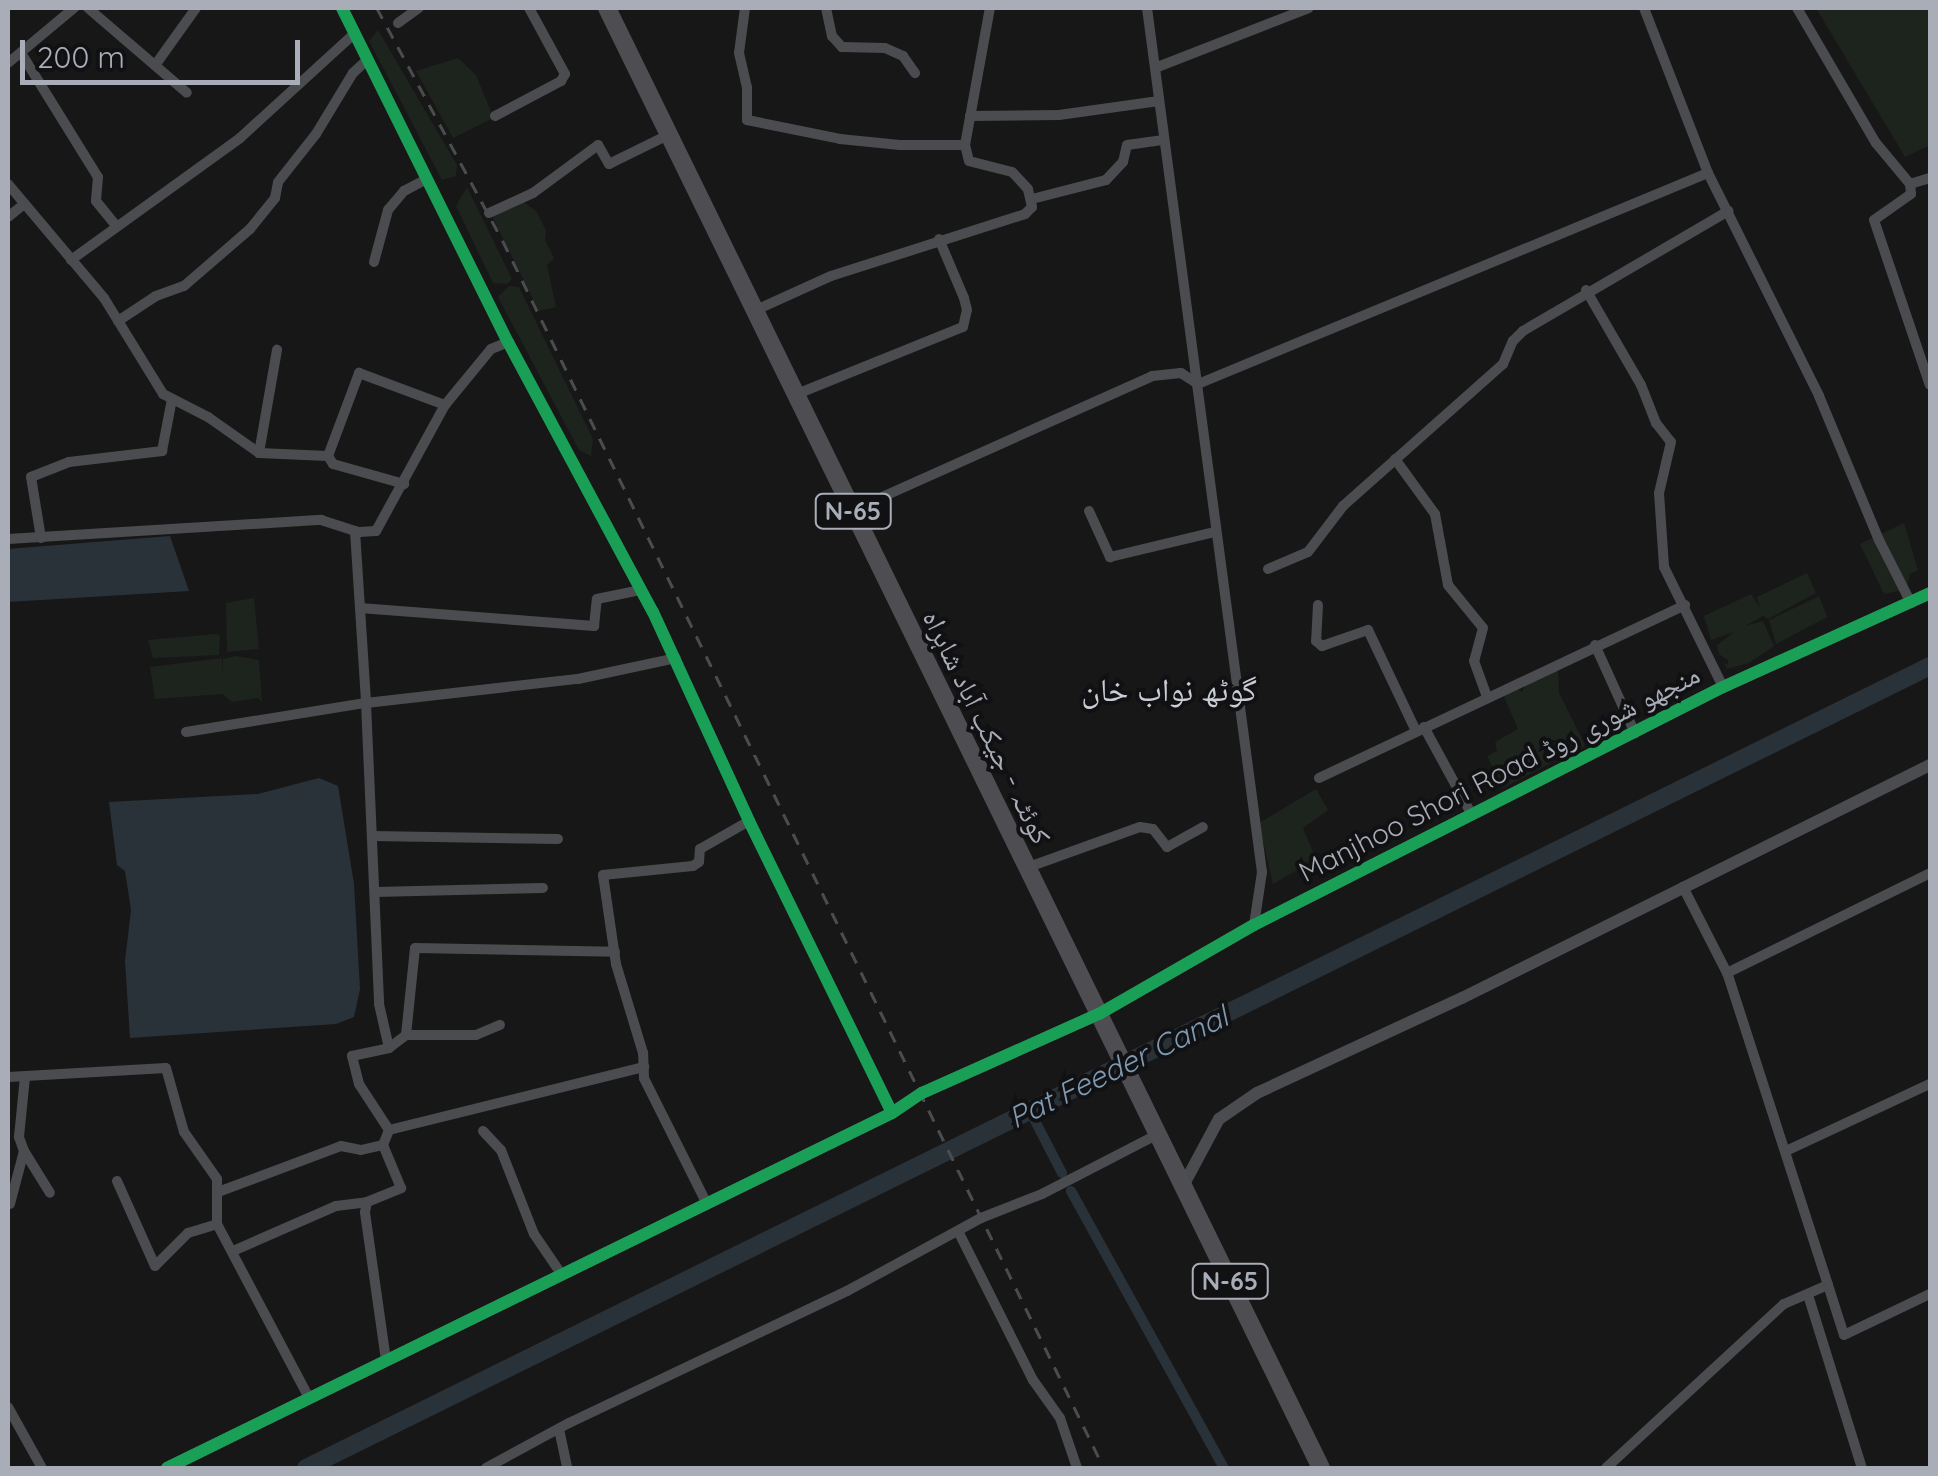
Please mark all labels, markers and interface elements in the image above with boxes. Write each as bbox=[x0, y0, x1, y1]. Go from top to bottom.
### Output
scale bar bbox=[25, 20, 305, 82]
text: 200 m bbox=[37, 38, 125, 76]
road number: N-65 bbox=[813, 491, 893, 531]
street label: کوئٹہ - جیکب آباد شاہراہ bbox=[916, 604, 1058, 850]
street label: Manjhoo Shori Road منجھو شوری روڈ bbox=[1293, 657, 1705, 889]
district label: گوٹھ نواب خان bbox=[1081, 670, 1257, 708]
water label: Pat Feeder Canal bbox=[1002, 998, 1234, 1136]
road number: N-65 bbox=[1190, 1261, 1270, 1301]

